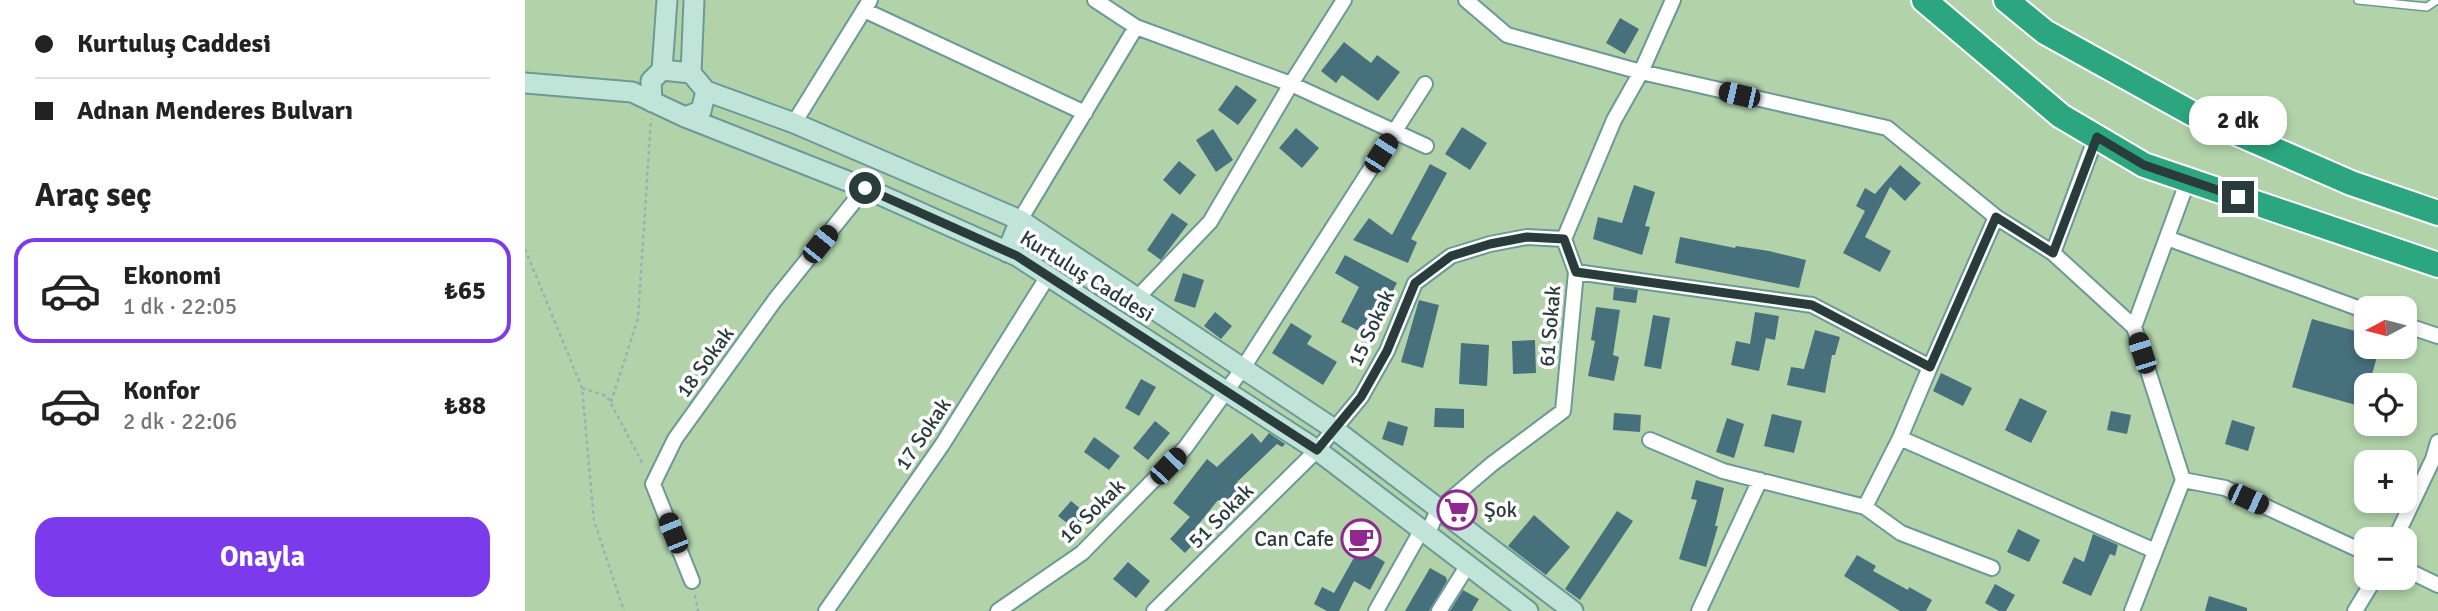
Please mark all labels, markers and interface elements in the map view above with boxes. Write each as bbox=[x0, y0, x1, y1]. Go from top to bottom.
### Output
text: Kurtuluş Caddesi bbox=[77, 28, 271, 60]
car bbox=[1717, 80, 1762, 110]
text: Adnan Menderes Bulvarı bbox=[77, 95, 353, 127]
callout: 2 dk bbox=[2189, 96, 2287, 144]
text: 2 dk bbox=[2217, 106, 2259, 135]
car bbox=[1361, 130, 1402, 176]
route start bbox=[849, 172, 881, 204]
text: Araç seç bbox=[35, 176, 152, 215]
route end bbox=[2222, 181, 2254, 213]
car bbox=[799, 221, 842, 267]
street label: Kurtuluş Caddesi bbox=[1015, 225, 1159, 327]
icon: car bbox=[39, 259, 102, 322]
text: Ekonomi bbox=[123, 260, 221, 292]
text: ₺65 bbox=[444, 275, 486, 307]
street label: 61 Sokak bbox=[1533, 284, 1567, 368]
street label: 15 Sokak bbox=[1342, 285, 1400, 370]
text: 1 dk · 22:05 bbox=[123, 292, 237, 321]
north arrow bbox=[2354, 296, 2417, 359]
map controls bbox=[2354, 296, 2417, 590]
street label: 18 Sokak bbox=[670, 321, 740, 403]
car bbox=[2126, 330, 2159, 376]
button: locate bbox=[2354, 373, 2417, 436]
icon: car bbox=[39, 374, 102, 437]
text: Konfor bbox=[123, 375, 200, 407]
text: ₺88 bbox=[444, 390, 486, 422]
street label: 17 Sokak bbox=[889, 393, 957, 475]
text: 2 dk · 22:06 bbox=[123, 407, 237, 436]
car bbox=[1146, 444, 1191, 488]
button: + bbox=[2354, 450, 2417, 513]
street label: 16 Sokak bbox=[1054, 473, 1131, 549]
street label: 51 Sokak bbox=[1183, 478, 1259, 554]
car bbox=[2225, 481, 2272, 517]
supermarket icon: Şok bbox=[1436, 489, 1478, 531]
place label: Şok bbox=[1484, 497, 1518, 523]
car bbox=[656, 510, 691, 556]
button: Onayla bbox=[35, 517, 490, 597]
cafe icon: Can Cafe bbox=[1340, 518, 1382, 560]
place label: Can Cafe bbox=[1254, 526, 1334, 552]
button: − bbox=[2354, 527, 2417, 590]

